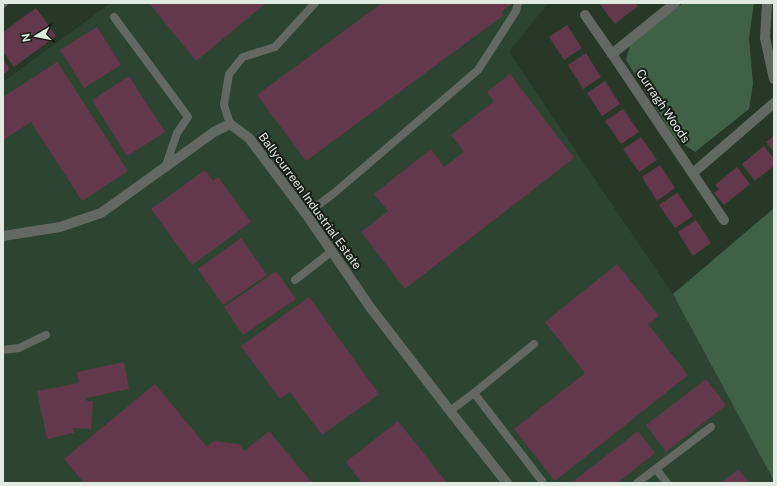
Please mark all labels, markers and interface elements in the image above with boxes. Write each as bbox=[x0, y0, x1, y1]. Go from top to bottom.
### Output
north arrow bbox=[16, 16, 56, 56]
text: N bbox=[19, 32, 33, 43]
street label: Curragh Woods bbox=[633, 67, 693, 145]
street label: Ballycurreen Industrial Estate bbox=[256, 130, 364, 272]

